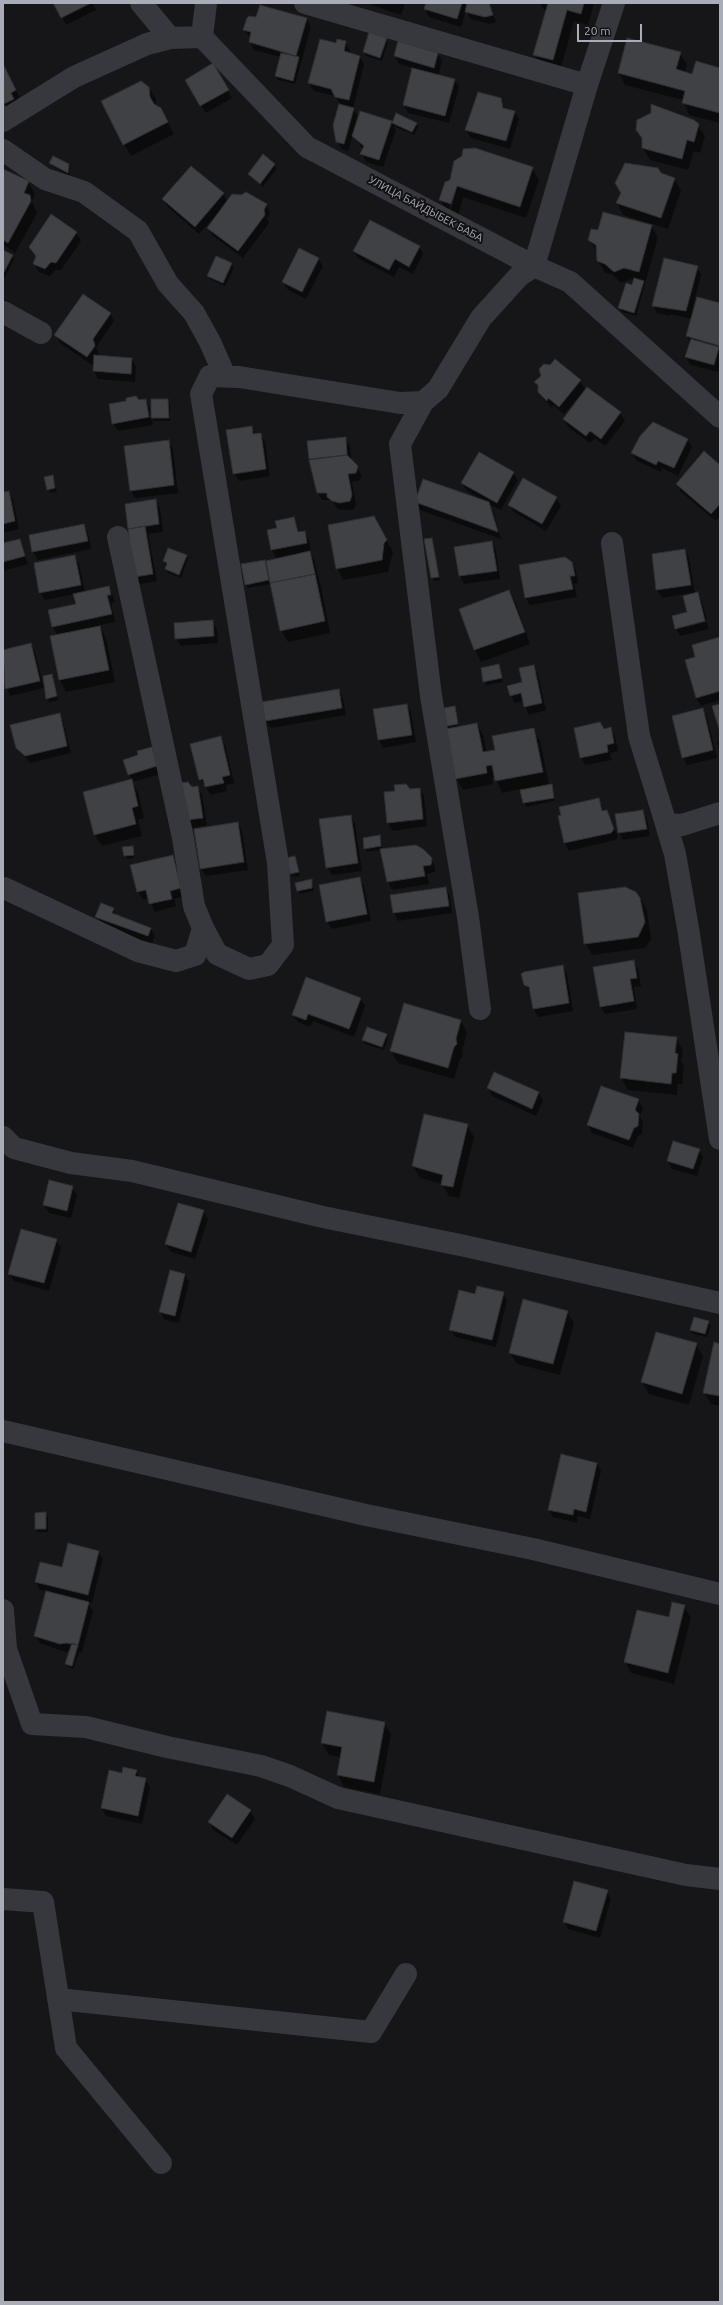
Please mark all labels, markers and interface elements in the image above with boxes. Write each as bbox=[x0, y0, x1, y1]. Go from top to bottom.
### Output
scale bar bbox=[579, 16, 644, 42]
text: 20 m bbox=[584, 24, 611, 37]
street label: УЛИЦА БАЙДЫБЕК БАБА bbox=[367, 173, 485, 245]

